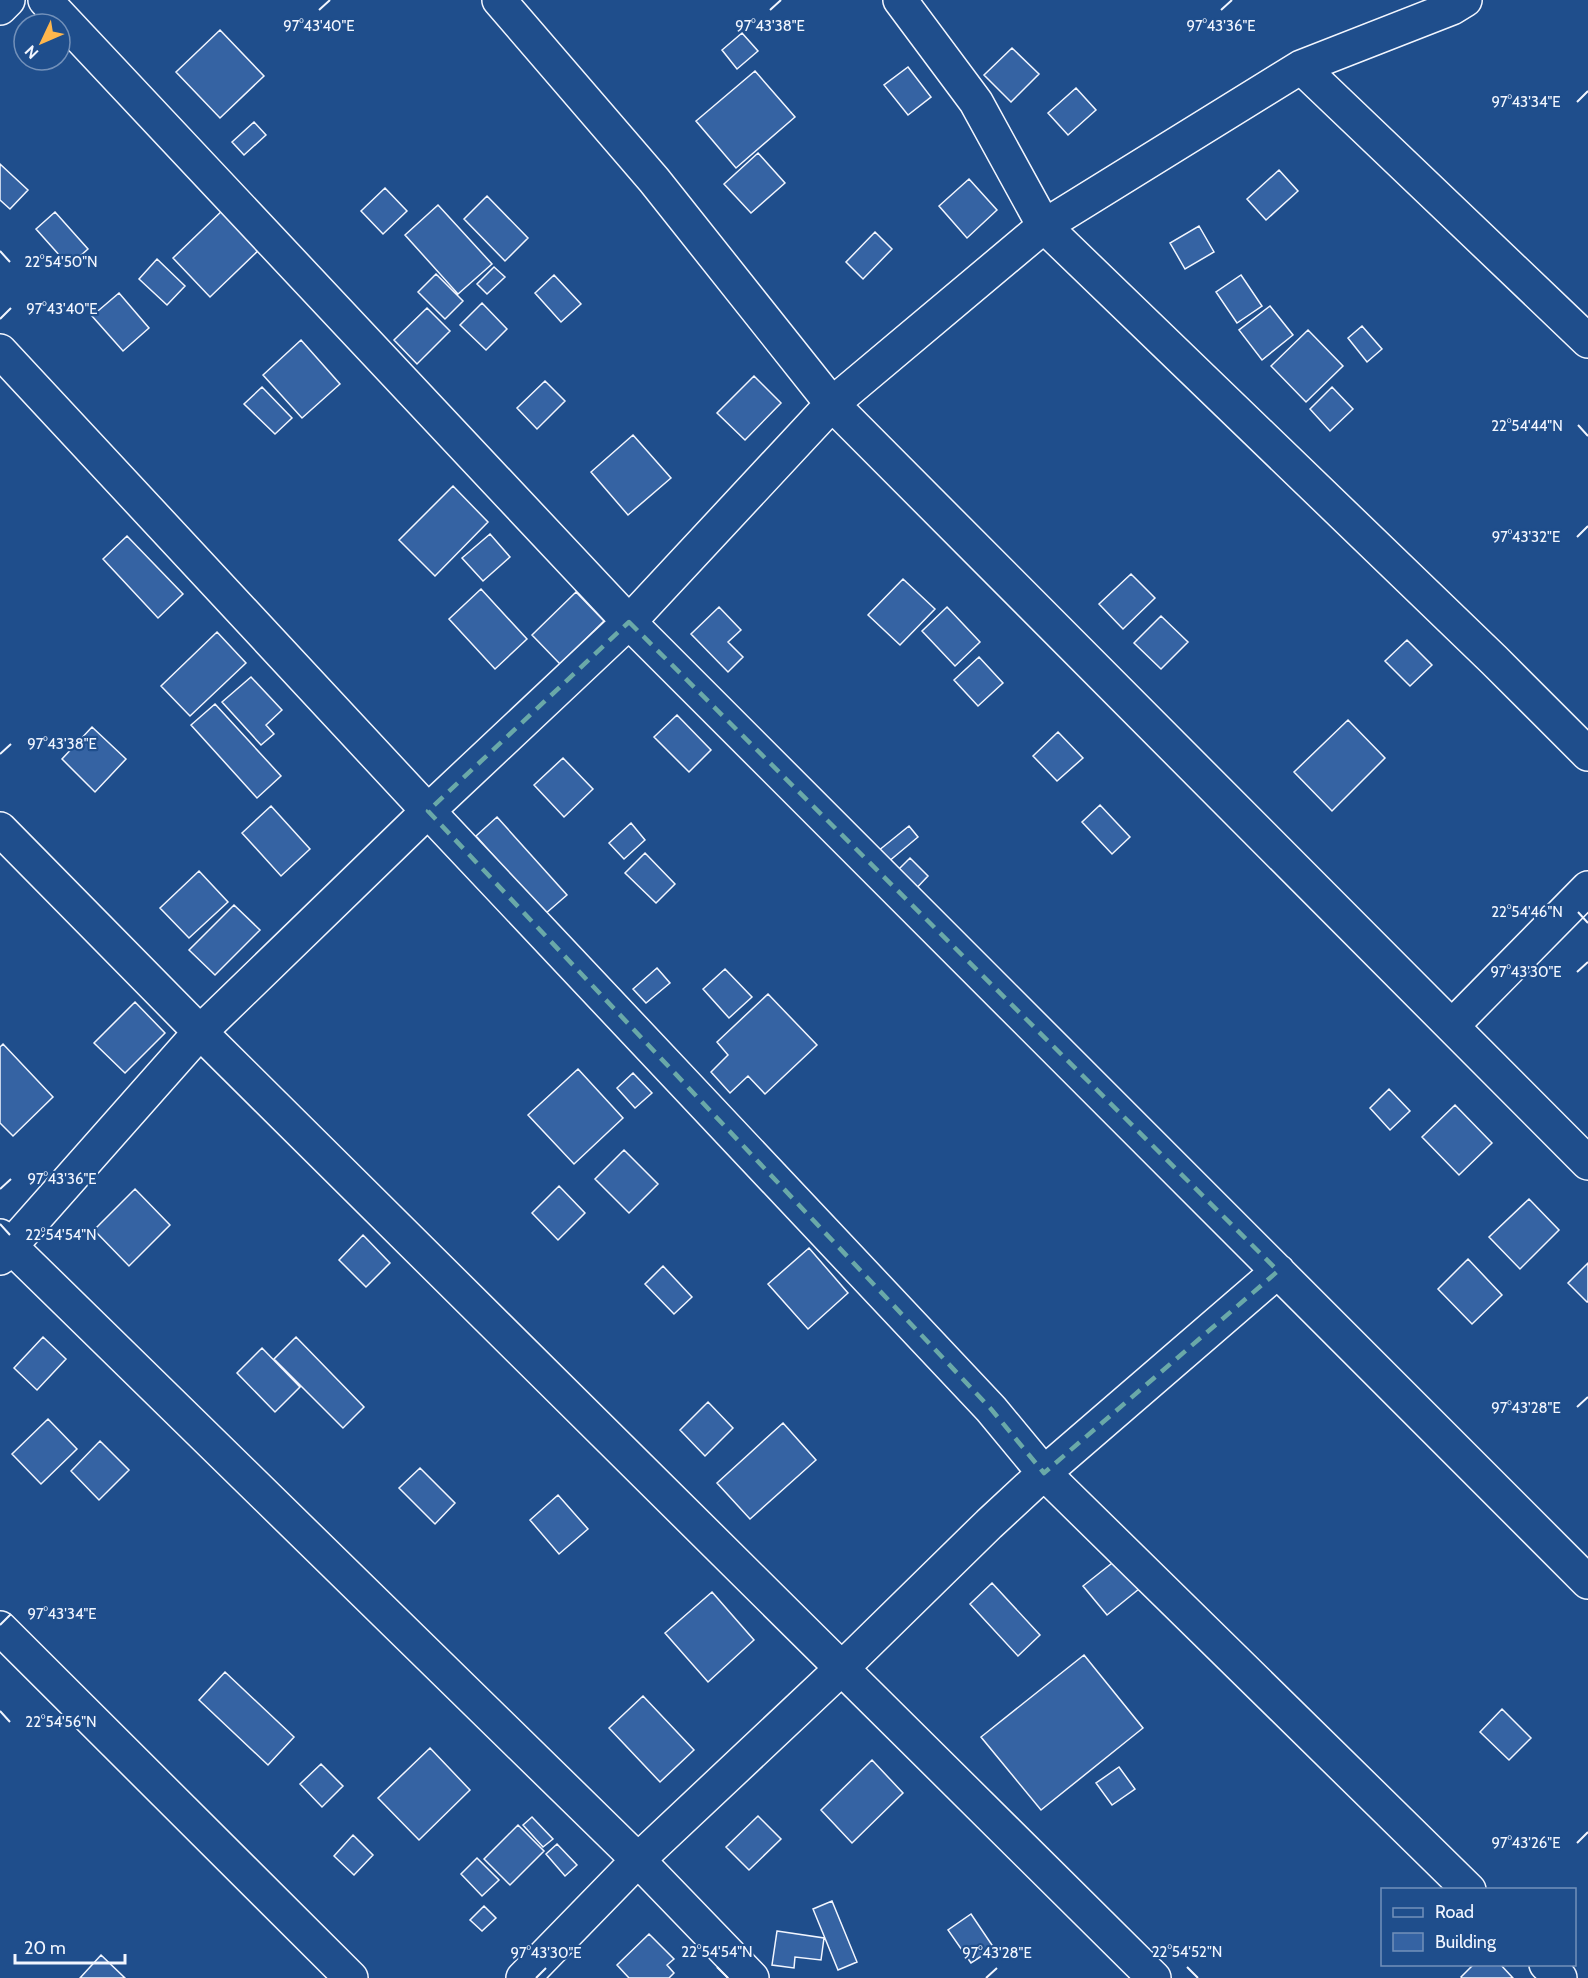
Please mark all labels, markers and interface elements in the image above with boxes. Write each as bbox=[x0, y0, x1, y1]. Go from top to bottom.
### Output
north arrow bbox=[12, 12, 72, 72]
text: 97°43'40"E bbox=[283, 17, 355, 35]
text: 97°43'38"E bbox=[735, 17, 805, 35]
text: 97°43'36"E bbox=[1186, 17, 1256, 35]
text: N bbox=[21, 41, 42, 63]
text: 97°43'34"E bbox=[1491, 93, 1561, 111]
text: 22°54'50"N bbox=[24, 253, 98, 271]
text: 97°43'40"E bbox=[26, 300, 98, 318]
text: 22°54'44"N bbox=[1491, 417, 1563, 435]
text: 97°43'32"E bbox=[1492, 528, 1560, 546]
text: 97°43'38"E bbox=[27, 735, 97, 753]
text: 22°54'46"N bbox=[1491, 903, 1563, 921]
text: 97°43'30"E bbox=[1490, 963, 1562, 981]
text: 97°43'36"E bbox=[27, 1170, 97, 1188]
text: 22°54'54"N bbox=[25, 1226, 97, 1244]
text: 97°43'28"E bbox=[1491, 1399, 1561, 1417]
text: 97°43'34"E bbox=[27, 1605, 97, 1623]
text: 22°54'56"N bbox=[25, 1713, 97, 1731]
text: 97°43'26"E bbox=[1492, 1834, 1560, 1852]
legend bbox=[1381, 1888, 1576, 1966]
text: Road bbox=[1435, 1901, 1474, 1923]
scale bar bbox=[15, 1927, 124, 1965]
text: Building bbox=[1435, 1931, 1497, 1953]
text: 20 m bbox=[24, 1937, 66, 1959]
text: 22°54'54"N bbox=[681, 1943, 753, 1961]
text: 22°54'52"N bbox=[1152, 1943, 1222, 1961]
text: 97°43'30"E bbox=[510, 1944, 582, 1962]
text: 97°43'28"E bbox=[962, 1944, 1032, 1962]

